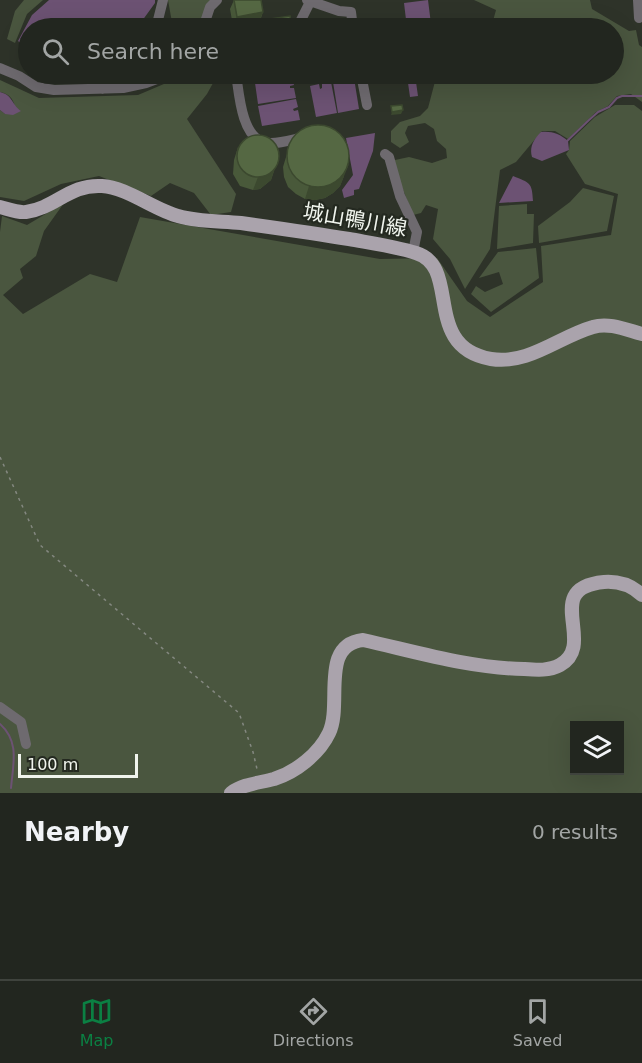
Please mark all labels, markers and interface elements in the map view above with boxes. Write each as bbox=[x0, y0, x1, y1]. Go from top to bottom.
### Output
search box bbox=[18, 18, 624, 84]
icon: search bbox=[39, 35, 72, 68]
text: Search here bbox=[87, 39, 219, 64]
street label: 城山鴨川線 bbox=[301, 199, 409, 241]
map controls bbox=[570, 721, 624, 775]
button: layers bbox=[570, 721, 624, 775]
scale bar bbox=[18, 751, 138, 778]
text: 100 m bbox=[27, 755, 78, 774]
text: Nearby bbox=[24, 817, 129, 847]
text: 0 results bbox=[532, 820, 618, 844]
tab: Map bbox=[80, 995, 113, 1050]
tab: Directions bbox=[273, 995, 353, 1050]
tab: Saved bbox=[513, 995, 562, 1050]

